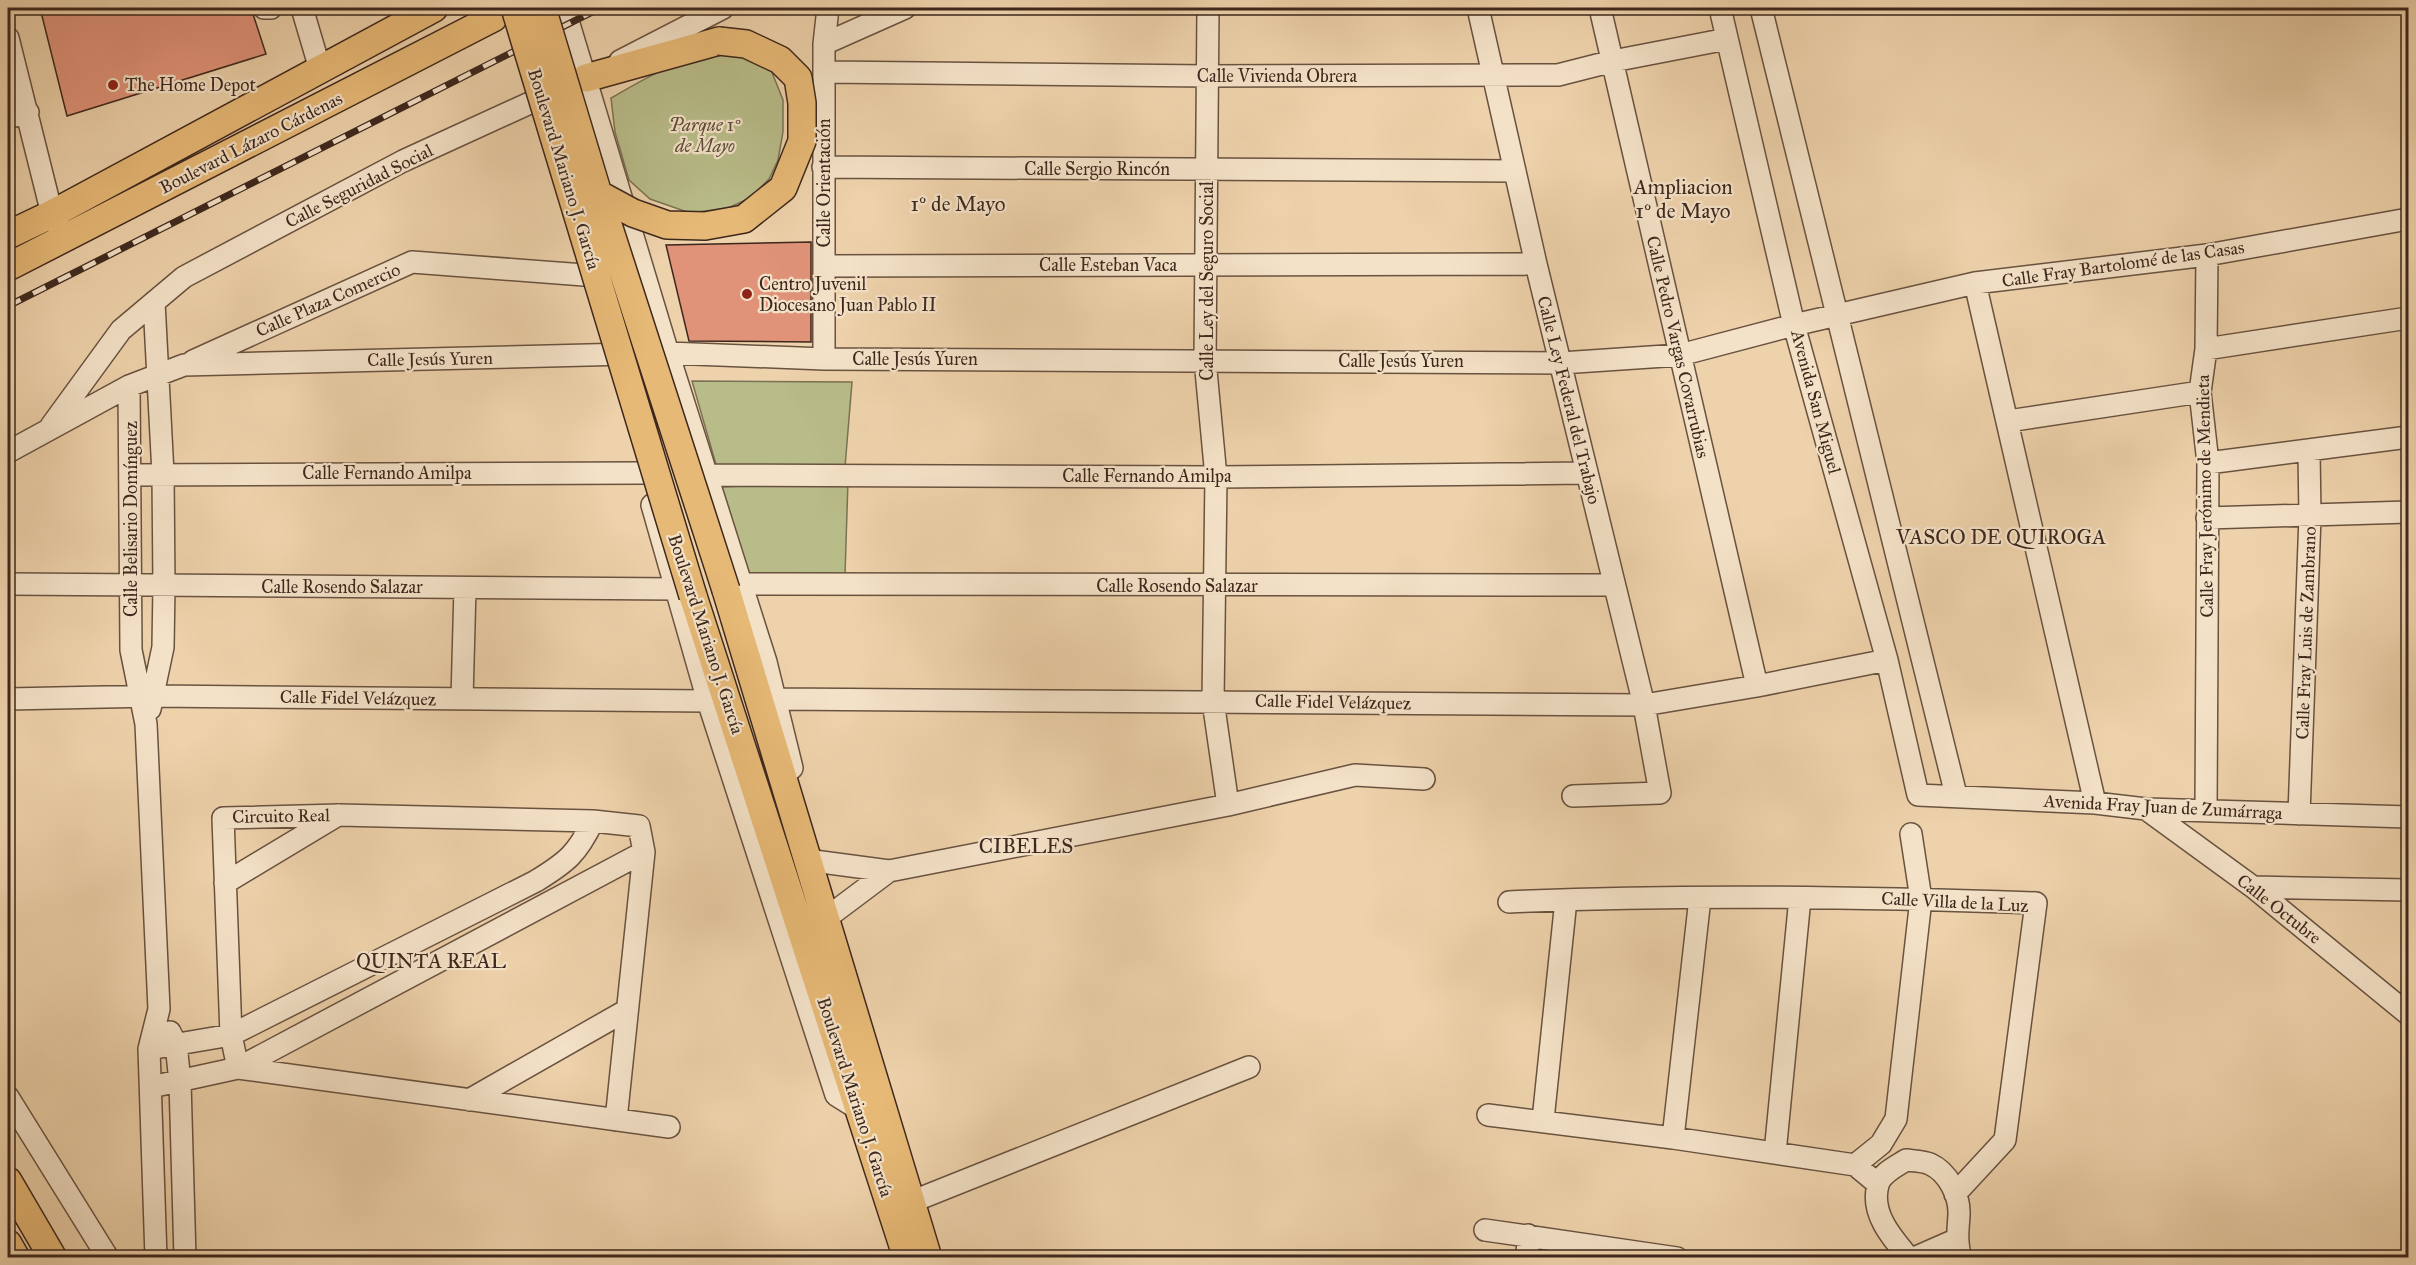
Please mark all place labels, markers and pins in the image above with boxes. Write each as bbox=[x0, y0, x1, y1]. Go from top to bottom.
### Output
place label: The Home Depot bbox=[125, 74, 257, 96]
marker: The Home Depot bbox=[106, 78, 120, 92]
place label: Centro Juvenil Diocesano Juan Pablo II bbox=[759, 273, 937, 317]
marker: Centro Juvenil Diocesano Juan Pablo II bbox=[740, 287, 754, 301]

